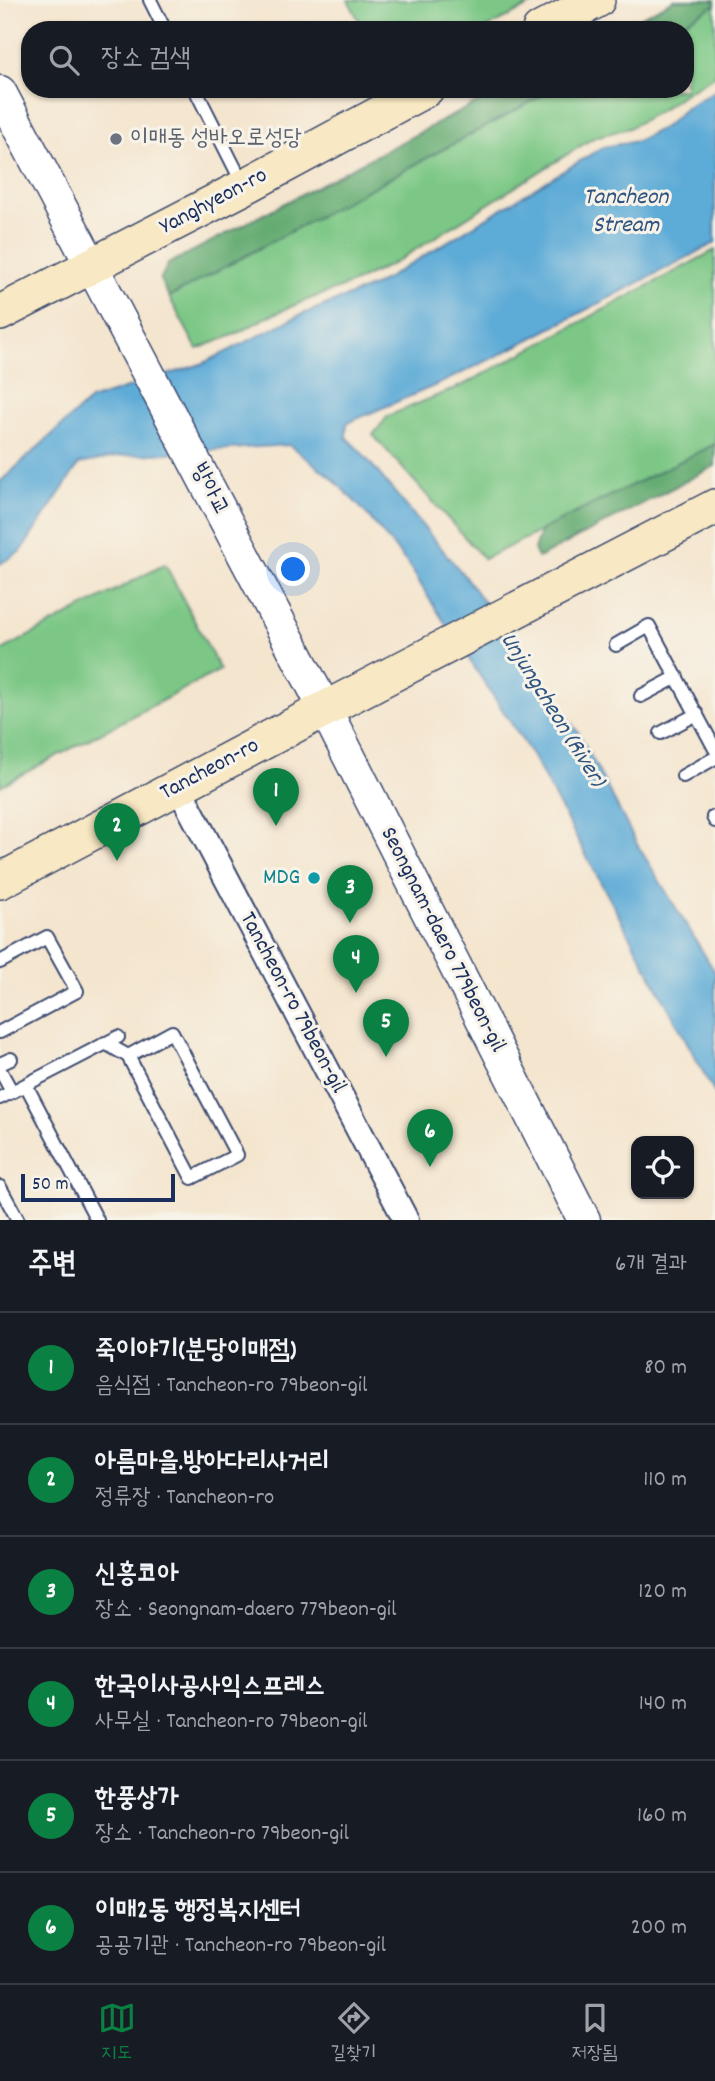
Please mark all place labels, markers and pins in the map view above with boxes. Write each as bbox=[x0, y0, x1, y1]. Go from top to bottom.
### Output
place label: 이매동 성바오로성당 bbox=[130, 123, 302, 156]
marker: 이매동 성바오로성당 bbox=[108, 131, 124, 147]
pin: 1 bbox=[253, 768, 299, 826]
pin: 2 bbox=[94, 803, 140, 861]
place label: MDG bbox=[263, 862, 300, 895]
pin: 3 bbox=[327, 865, 373, 923]
marker: MDG bbox=[306, 870, 322, 886]
pin: 4 bbox=[333, 935, 379, 993]
pin: 5 bbox=[363, 999, 409, 1057]
pin: 6 bbox=[407, 1109, 453, 1167]

